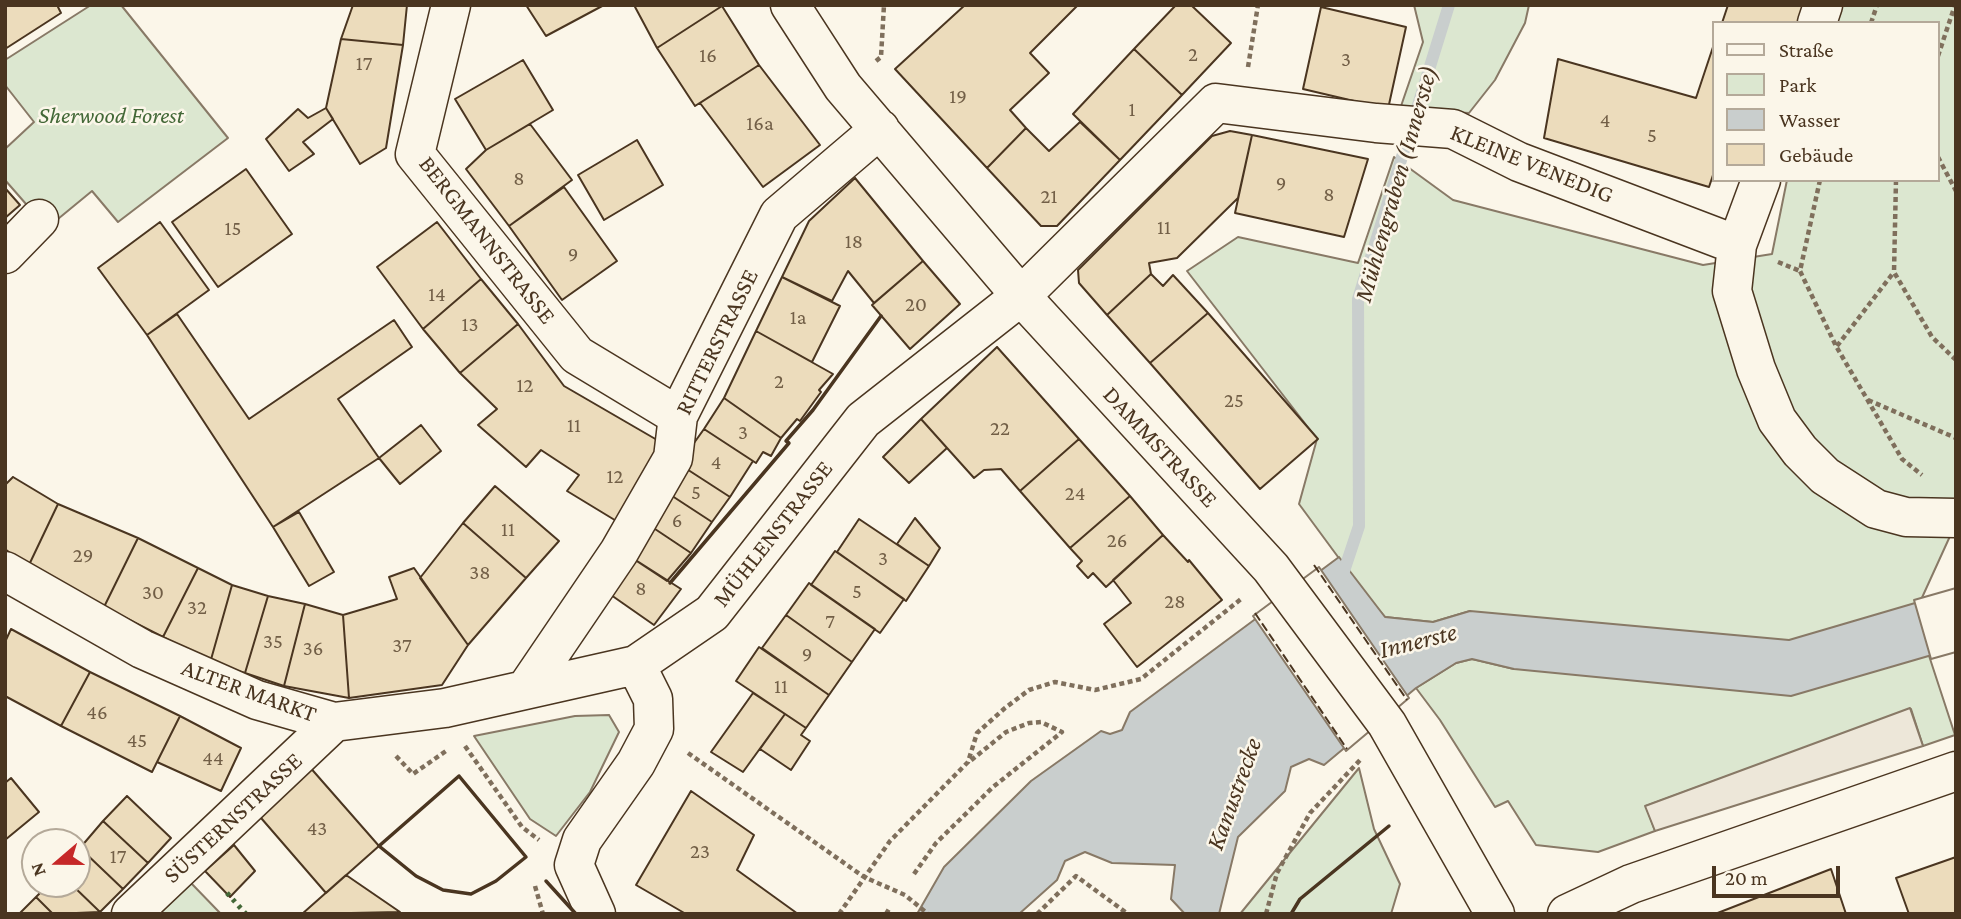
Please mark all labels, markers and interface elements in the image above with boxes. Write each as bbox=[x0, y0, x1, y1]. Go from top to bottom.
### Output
legend bbox=[1713, 21, 1940, 182]
text: Straße bbox=[1779, 38, 1833, 62]
house number: 2 bbox=[1188, 42, 1198, 68]
house number: 16 bbox=[699, 43, 717, 69]
house number: 3 bbox=[1341, 47, 1351, 73]
house number: 17 bbox=[356, 51, 372, 77]
water label: Mühlengraben (Innerste) bbox=[1347, 62, 1445, 306]
text: Park bbox=[1779, 73, 1816, 97]
house number: 19 bbox=[949, 84, 967, 110]
house number: 1 bbox=[1129, 97, 1135, 123]
park label: Sherwood Forest bbox=[38, 102, 184, 130]
house number: 4 bbox=[1600, 108, 1610, 134]
text: Wasser bbox=[1779, 108, 1840, 132]
house number: 16a bbox=[746, 111, 774, 137]
street label: KLEINE VENEDIG bbox=[1446, 118, 1618, 210]
house number: 5 bbox=[1647, 123, 1657, 149]
text: Gebäude bbox=[1779, 143, 1853, 167]
street label: BERGMANNSTRASSE bbox=[412, 150, 562, 330]
house number: 8 bbox=[513, 166, 525, 192]
house number: 9 bbox=[1276, 171, 1286, 197]
house number: 8 bbox=[1323, 182, 1335, 208]
house number: 21 bbox=[1041, 184, 1057, 210]
house number: 11 bbox=[1157, 215, 1171, 241]
house number: 15 bbox=[225, 216, 241, 242]
house number: 18 bbox=[845, 229, 863, 255]
house number: 9 bbox=[568, 242, 578, 268]
street label: RITTERSTRASSE bbox=[669, 264, 765, 420]
house number: 14 bbox=[428, 282, 446, 308]
house number: 20 bbox=[905, 292, 927, 318]
house number: 1a bbox=[790, 305, 806, 331]
house number: 13 bbox=[462, 312, 478, 338]
house number: 2 bbox=[774, 369, 784, 395]
house number: 12 bbox=[517, 373, 533, 399]
street label: DAMMSTRASSE bbox=[1097, 380, 1223, 514]
house number: 25 bbox=[1224, 388, 1244, 414]
house number: 11 bbox=[567, 413, 581, 439]
house number: 22 bbox=[990, 416, 1010, 442]
house number: 3 bbox=[738, 420, 748, 446]
house number: 4 bbox=[711, 450, 721, 476]
street label: MÜHLENSTRASSE bbox=[707, 455, 839, 613]
house number: 12 bbox=[607, 464, 623, 490]
house number: 5 bbox=[691, 480, 701, 506]
house number: 24 bbox=[1065, 481, 1085, 507]
house number: 6 bbox=[672, 508, 682, 534]
house number: 11 bbox=[501, 517, 515, 543]
house number: 26 bbox=[1107, 528, 1127, 554]
house number: 29 bbox=[73, 543, 93, 569]
house number: 3 bbox=[878, 546, 888, 572]
house number: 38 bbox=[469, 560, 491, 586]
house number: 8 bbox=[635, 576, 647, 602]
house number: 5 bbox=[852, 579, 862, 605]
house number: 30 bbox=[142, 580, 164, 606]
house number: 28 bbox=[1164, 589, 1186, 615]
house number: 32 bbox=[187, 595, 207, 621]
house number: 7 bbox=[825, 609, 835, 635]
water label: Innerste bbox=[1376, 616, 1460, 666]
house number: 35 bbox=[263, 629, 283, 655]
house number: 37 bbox=[392, 633, 412, 659]
house number: 36 bbox=[303, 636, 323, 662]
house number: 9 bbox=[802, 642, 812, 668]
street label: ALTER MARKT bbox=[178, 653, 320, 729]
house number: 11 bbox=[774, 674, 788, 700]
house number: 46 bbox=[86, 700, 108, 726]
house number: 45 bbox=[127, 728, 147, 754]
water label: Kanustrecke bbox=[1199, 734, 1269, 854]
street label: SÜSTERNSTRASSE bbox=[158, 746, 308, 890]
house number: 44 bbox=[202, 746, 224, 772]
house number: 43 bbox=[307, 816, 327, 842]
north arrow bbox=[21, 828, 91, 898]
house number: 23 bbox=[690, 839, 710, 865]
house number: 17 bbox=[110, 844, 126, 870]
scale bar bbox=[1716, 852, 1844, 896]
text: N bbox=[26, 860, 50, 879]
text: 20 m bbox=[1725, 866, 1768, 890]

